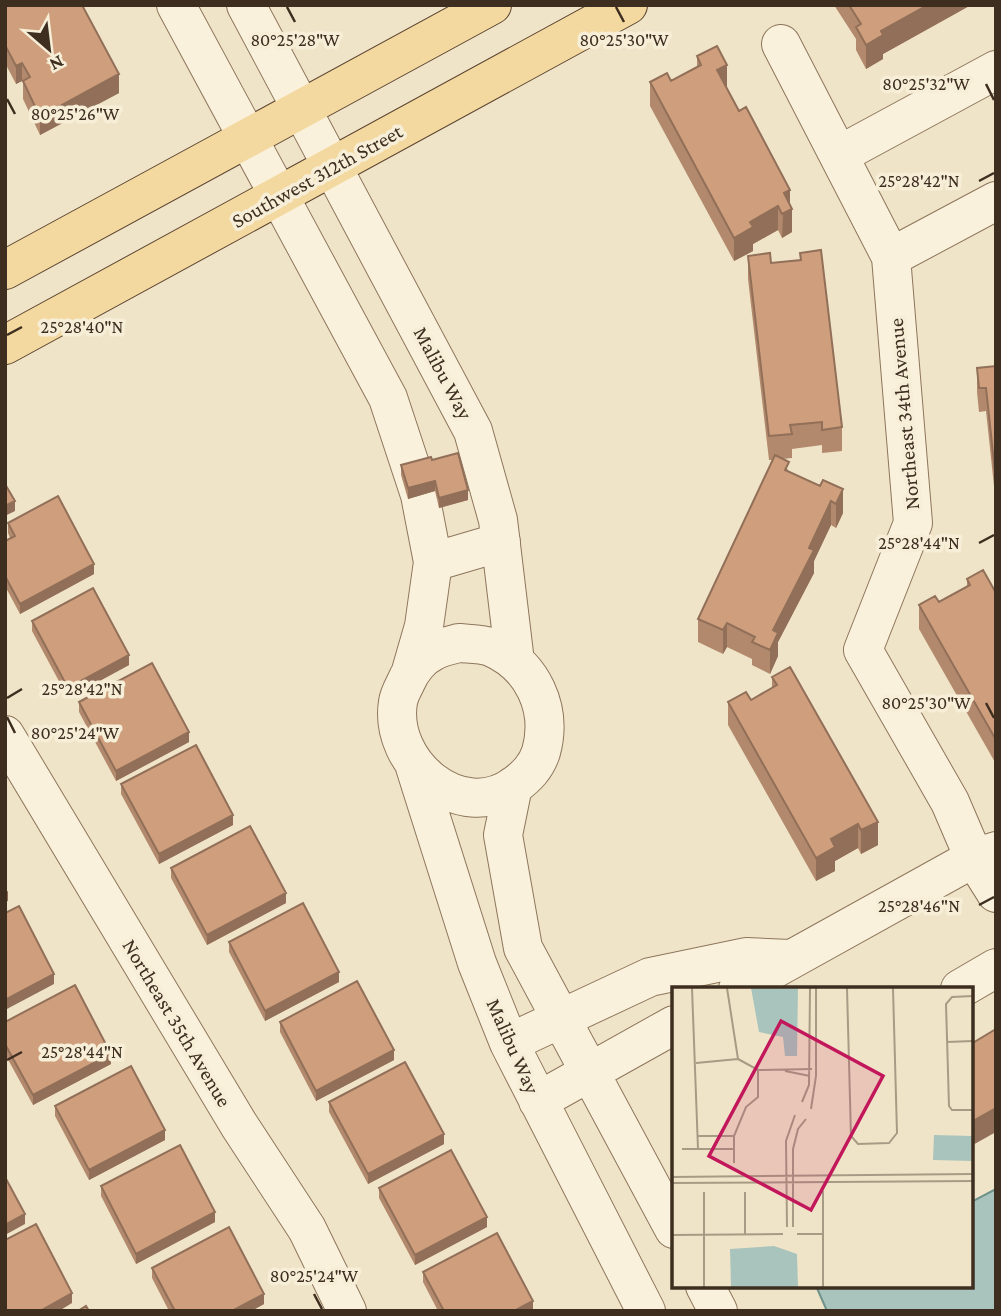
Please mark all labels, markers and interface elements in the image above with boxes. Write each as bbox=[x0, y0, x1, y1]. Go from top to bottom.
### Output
north arrow bbox=[14, 14, 84, 84]
text: 80°25'28"W bbox=[250, 30, 340, 50]
text: 80°25'30"W bbox=[579, 30, 669, 50]
text: N bbox=[46, 51, 67, 76]
text: 80°25'32"W bbox=[882, 74, 970, 94]
text: 80°25'26"W bbox=[31, 104, 120, 124]
street label: Southwest 312th Street bbox=[227, 119, 407, 233]
text: 25°28'42"N bbox=[878, 171, 960, 191]
text: 25°28'40"N bbox=[41, 317, 124, 337]
street label: Northeast 34th Avenue bbox=[884, 317, 924, 511]
street label: Malibu Way bbox=[409, 322, 478, 424]
text: 25°28'44"N bbox=[878, 533, 960, 553]
text: 25°28'42"N bbox=[41, 679, 123, 699]
text: 80°25'30"W bbox=[881, 693, 971, 713]
text: 80°25'24"W bbox=[31, 723, 120, 743]
text: 25°28'46"N bbox=[878, 896, 960, 916]
street label: Northeast 35th Avenue bbox=[117, 935, 237, 1111]
inset map bbox=[672, 987, 973, 1288]
street label: Malibu Way bbox=[481, 995, 545, 1098]
text: 25°28'44"N bbox=[41, 1042, 123, 1062]
text: 80°25'24"W bbox=[270, 1266, 359, 1286]

